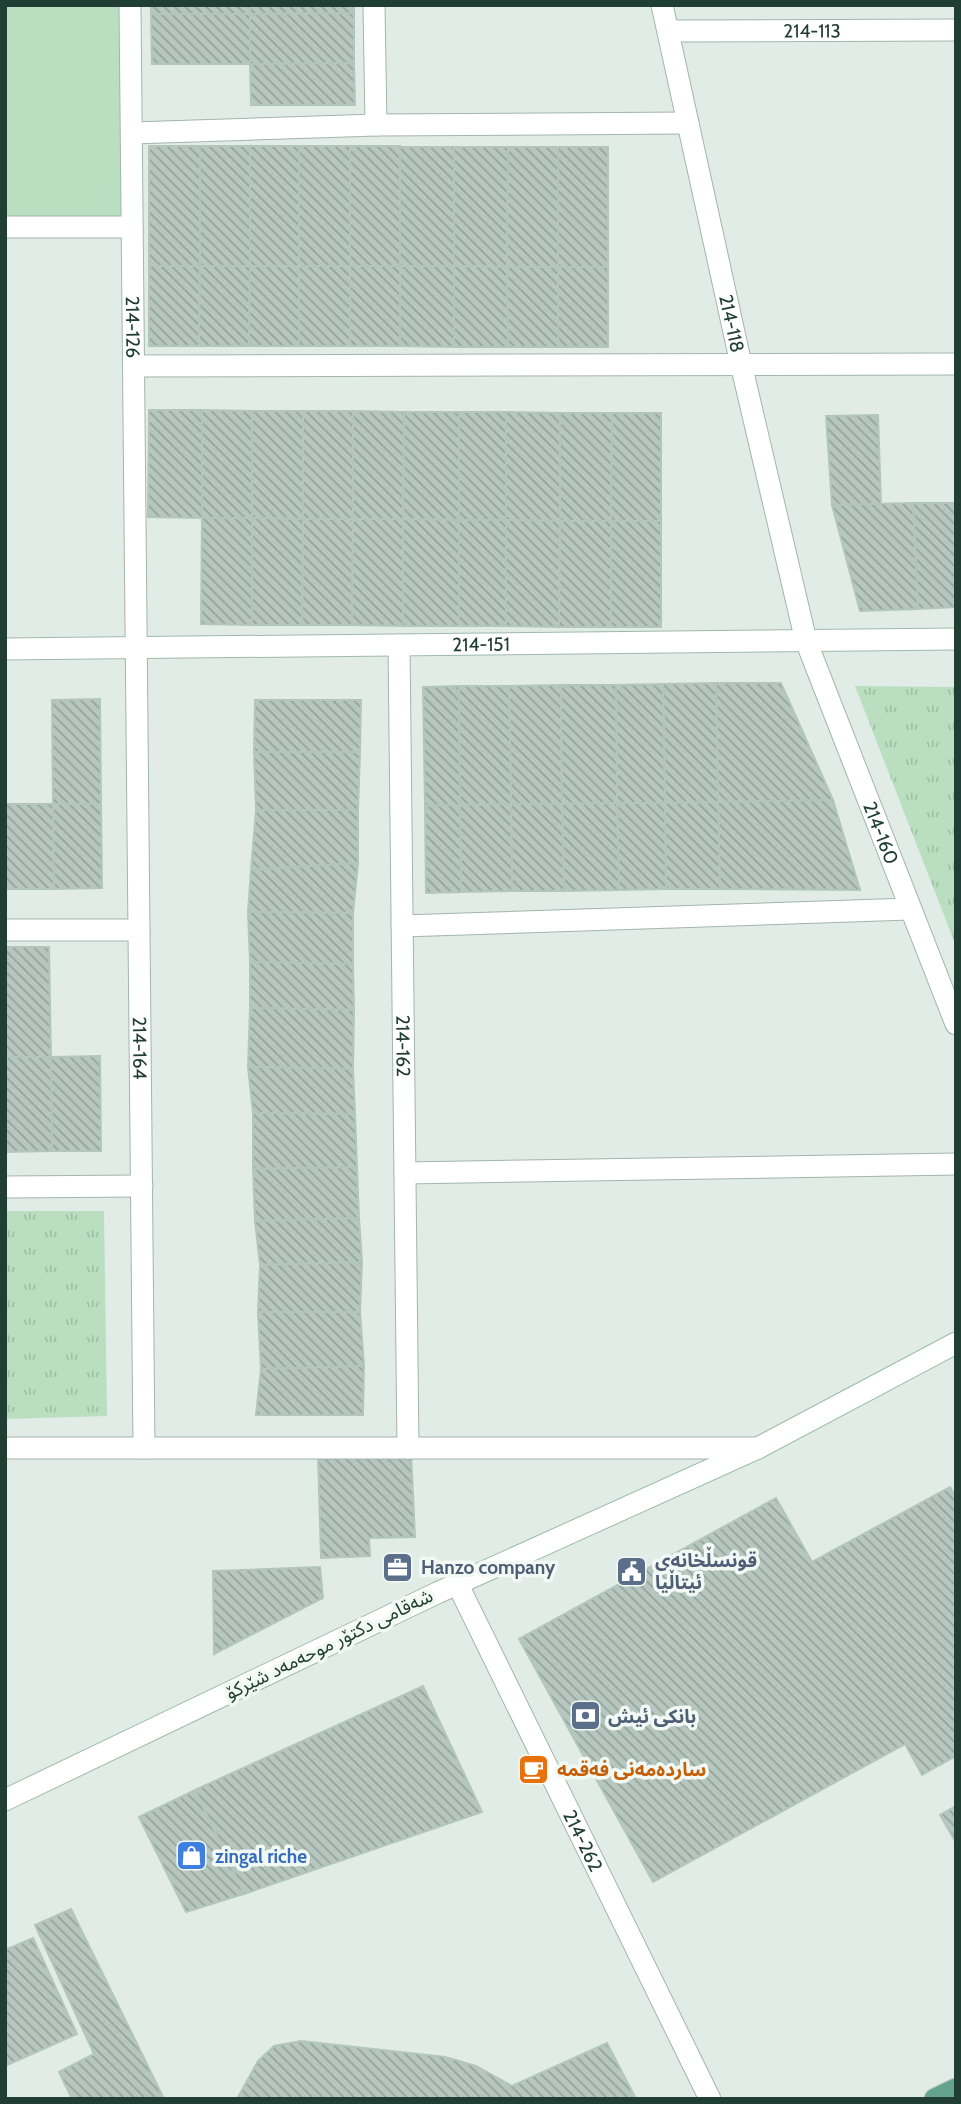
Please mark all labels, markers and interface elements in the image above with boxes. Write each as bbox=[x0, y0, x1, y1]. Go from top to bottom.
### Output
street label: 214-113 bbox=[783, 19, 841, 42]
street label: 214-118 bbox=[715, 292, 750, 355]
street label: 214-126 bbox=[121, 296, 145, 358]
street label: 214-151 bbox=[452, 632, 510, 656]
street label: 214-160 bbox=[858, 798, 904, 867]
street label: 214-162 bbox=[392, 1015, 415, 1077]
street label: 214-164 bbox=[128, 1016, 152, 1080]
place label: قونسڵخانەی ئیتاڵیا bbox=[655, 1546, 757, 1594]
office icon: Hanzo company bbox=[381, 1550, 415, 1584]
public building icon: قونسڵخانەی ئیتاڵیا bbox=[615, 1554, 649, 1588]
place label: Hanzo company bbox=[421, 1556, 556, 1579]
street label: شەقامی دکتۆر موحەمەد شێرکۆ bbox=[221, 1584, 437, 1704]
bank icon: بانکی ئیش bbox=[568, 1699, 602, 1733]
place label: بانکی ئیش bbox=[608, 1705, 696, 1728]
cafe icon: ساردەمەنی فەقمە bbox=[517, 1752, 551, 1786]
place label: ساردەمەنی فەقمە bbox=[557, 1758, 706, 1781]
street label: 214-262 bbox=[559, 1806, 608, 1875]
shop icon: zingal riche bbox=[175, 1839, 209, 1873]
place label: zingal riche bbox=[215, 1845, 307, 1868]

